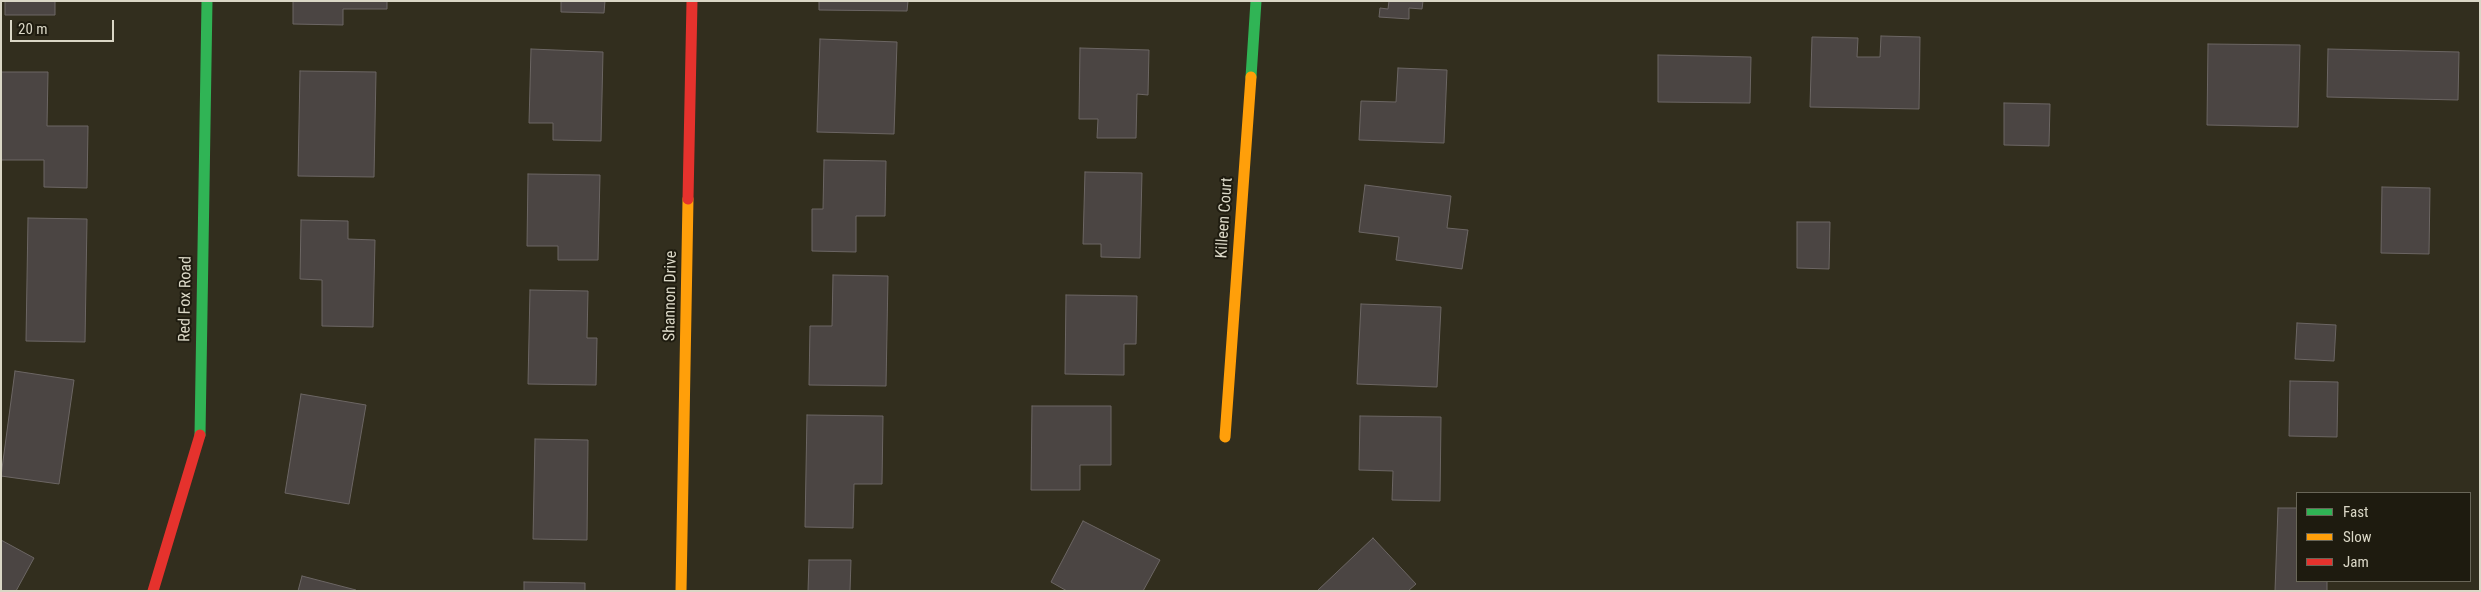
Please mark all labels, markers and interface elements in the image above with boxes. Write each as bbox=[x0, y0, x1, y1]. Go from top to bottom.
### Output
scale bar bbox=[12, 10, 116, 42]
text: 20 m bbox=[18, 20, 48, 38]
street label: Killeen Court bbox=[1213, 177, 1237, 259]
street label: Shannon Drive bbox=[661, 251, 681, 341]
street label: Red Fox Road bbox=[176, 256, 196, 342]
legend bbox=[2296, 492, 2471, 582]
text: Fast bbox=[2343, 503, 2368, 521]
text: Slow bbox=[2343, 528, 2372, 546]
text: Jam bbox=[2343, 553, 2369, 571]

